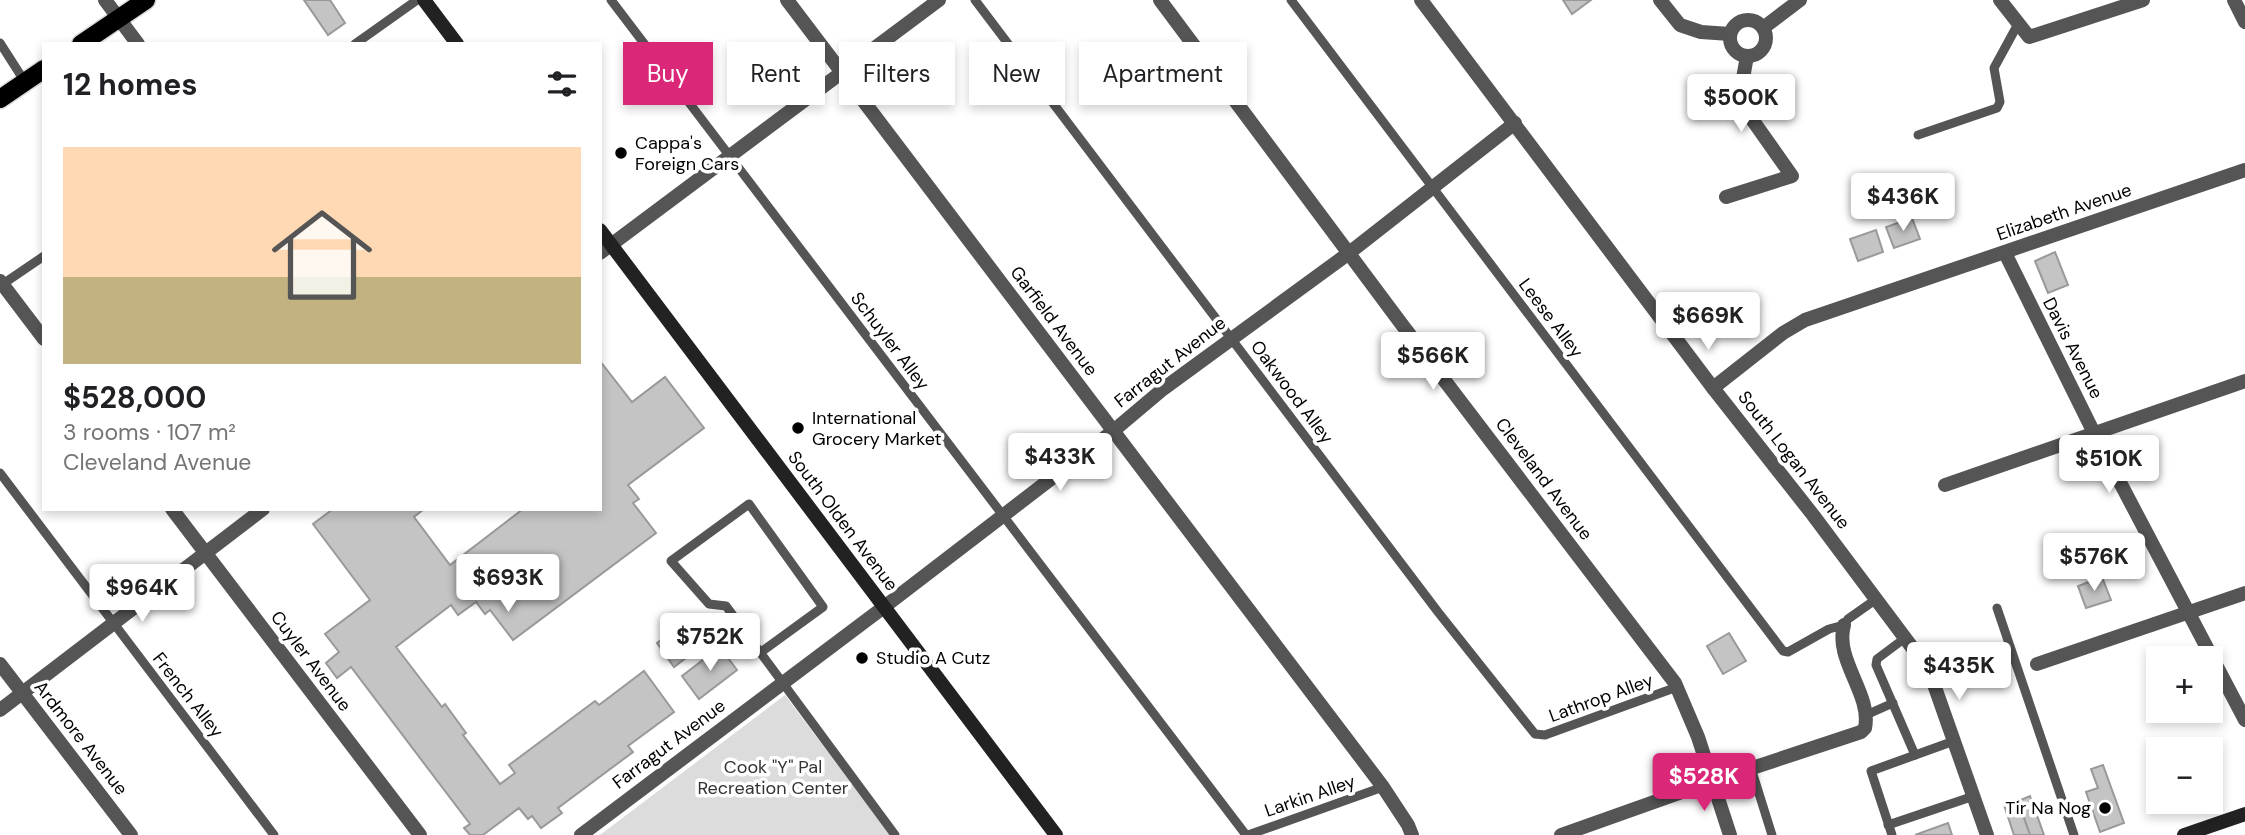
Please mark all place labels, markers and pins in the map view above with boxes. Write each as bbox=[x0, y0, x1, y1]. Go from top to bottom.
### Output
pin: $500K bbox=[1692, 74, 1790, 134]
place label: Cappa's Foreign Cars bbox=[635, 131, 739, 176]
marker: Cappa's Foreign Cars bbox=[613, 145, 629, 161]
pin: $436K bbox=[1854, 174, 1952, 233]
pin: $669K bbox=[1659, 292, 1757, 352]
pin: $566K bbox=[1384, 332, 1482, 392]
place label: International Grocery Market bbox=[812, 406, 942, 451]
marker: International Grocery Market bbox=[790, 420, 806, 436]
pin: $433K bbox=[1011, 434, 1109, 493]
pin: $510K bbox=[2060, 435, 2158, 495]
pin: $576K bbox=[2045, 534, 2143, 593]
pin: $693K bbox=[459, 554, 557, 614]
pin: $964K bbox=[93, 564, 191, 624]
pin: $752K bbox=[661, 614, 759, 673]
pin: $435K bbox=[1910, 642, 2008, 702]
place label: Studio A Cutz bbox=[876, 646, 990, 670]
marker: Studio A Cutz bbox=[854, 650, 870, 666]
pin: $528K bbox=[1655, 754, 1753, 813]
place label: Tir Na Nog bbox=[2005, 796, 2091, 820]
marker: Tir Na Nog bbox=[2097, 800, 2113, 816]

